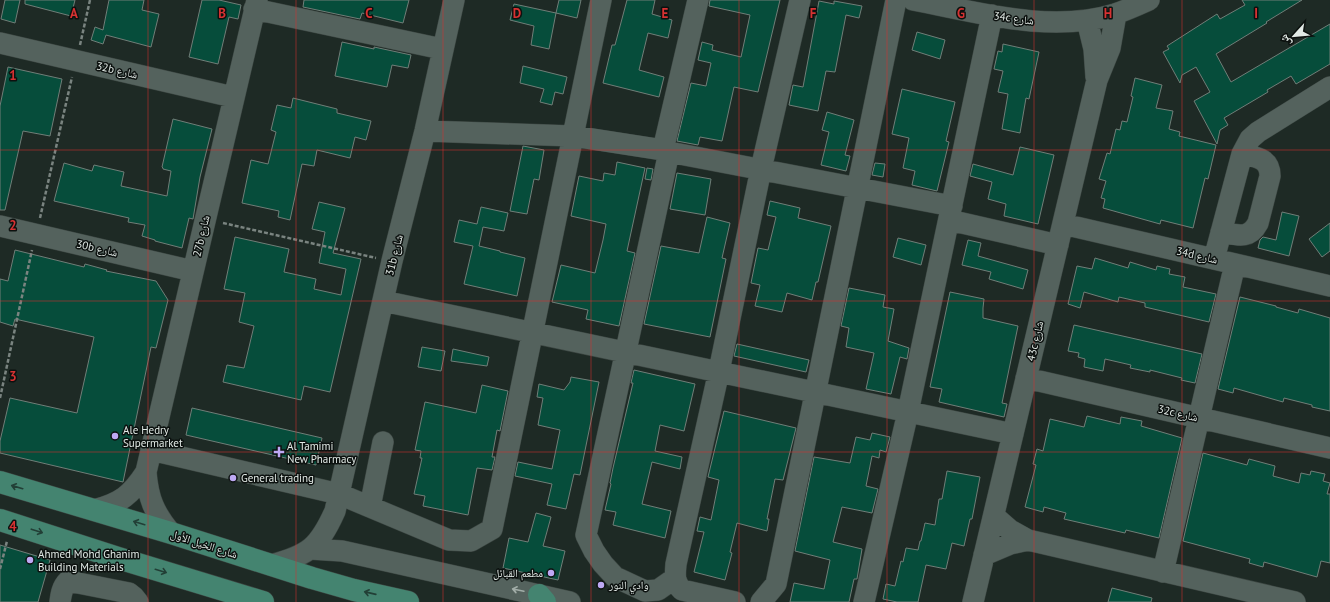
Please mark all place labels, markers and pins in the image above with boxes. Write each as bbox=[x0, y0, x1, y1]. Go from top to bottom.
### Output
place label: Ale Hedry Supermarket bbox=[123, 423, 183, 450]
marker: Ale Hedry Supermarket bbox=[110, 431, 120, 441]
place label: Al Tamimi New Pharmacy bbox=[287, 439, 357, 466]
marker: Al Tamimi New Pharmacy bbox=[274, 447, 284, 457]
place label: General trading bbox=[241, 471, 314, 485]
marker: General trading bbox=[228, 473, 238, 483]
place label: Ahmed Mohd Ghanim Building Materials bbox=[38, 547, 139, 574]
marker: Ahmed Mohd Ghanim Building Materials bbox=[25, 555, 35, 565]
place label: مطعم القبائل bbox=[493, 566, 543, 581]
marker: مطعم القبائل bbox=[546, 568, 556, 578]
place label: وادي النور bbox=[608, 578, 649, 594]
marker: وادي النور bbox=[596, 580, 606, 590]

